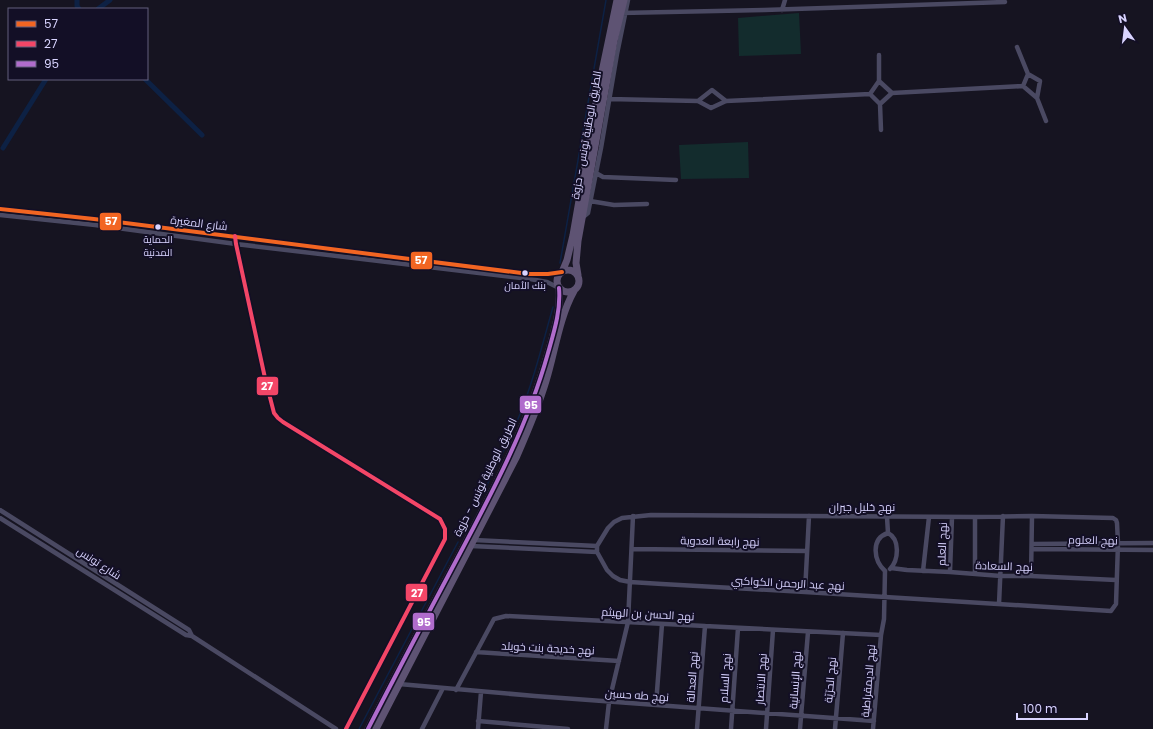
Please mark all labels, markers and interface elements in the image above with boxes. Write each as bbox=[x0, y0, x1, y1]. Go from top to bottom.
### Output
legend bbox=[8, 8, 148, 80]
north arrow bbox=[1105, 8, 1145, 48]
text: N bbox=[1117, 10, 1129, 27]
text: 57 bbox=[44, 15, 59, 32]
text: 27 bbox=[44, 35, 58, 52]
text: 95 bbox=[44, 55, 59, 72]
street label: الطريق الوطنية تونس - حزوة bbox=[567, 70, 605, 200]
line badge: 57 bbox=[99, 212, 122, 231]
street label: شارع المغيرة bbox=[169, 212, 229, 234]
text: 57 bbox=[104, 213, 118, 229]
marker: الحماية المدنية bbox=[153, 222, 163, 232]
place label: الحماية المدنية bbox=[143, 232, 173, 260]
line badge: 57 bbox=[410, 251, 433, 270]
text: 57 bbox=[414, 252, 428, 268]
marker: بنك الأمان bbox=[520, 268, 530, 278]
place label: بنك الأمان bbox=[504, 278, 546, 293]
line badge: 27 bbox=[256, 376, 279, 396]
text: 27 bbox=[261, 378, 273, 394]
line badge: 95 bbox=[519, 395, 542, 414]
text: 95 bbox=[524, 397, 538, 413]
street label: الطريق الوطنية تونس - حزوة bbox=[449, 415, 521, 539]
street label: نهج خليل جبران bbox=[829, 499, 895, 515]
street label: نهج العلم bbox=[933, 522, 951, 566]
street label: نهج رابعة العدوية bbox=[680, 532, 760, 550]
street label: نهج العلوم bbox=[1068, 532, 1118, 548]
street label: شارع تونس bbox=[74, 543, 124, 583]
street label: نهج السعادة bbox=[975, 557, 1033, 575]
street label: نهج عبد الرحمن الكواكبي bbox=[731, 572, 845, 595]
line badge: 27 bbox=[405, 583, 428, 602]
text: 27 bbox=[411, 585, 423, 601]
street label: نهج الحسن بن الهيثم bbox=[601, 604, 695, 624]
line badge: 95 bbox=[412, 612, 435, 631]
text: 95 bbox=[417, 614, 431, 630]
street label: نهج خديجة بنت خويلد bbox=[501, 638, 595, 658]
street label: نهج الديمقراطية bbox=[857, 644, 879, 718]
street label: نهج الإنسانية bbox=[785, 650, 805, 710]
street label: نهج العدالة bbox=[682, 651, 702, 703]
street label: نهج السلام bbox=[715, 653, 735, 703]
street label: نهج الانتصار bbox=[751, 653, 771, 706]
street label: نهج الحرّيّة bbox=[820, 656, 840, 704]
street label: نهج طه حسين bbox=[605, 685, 670, 705]
scale bar bbox=[1017, 695, 1087, 721]
text: 100 m bbox=[1023, 700, 1057, 717]

